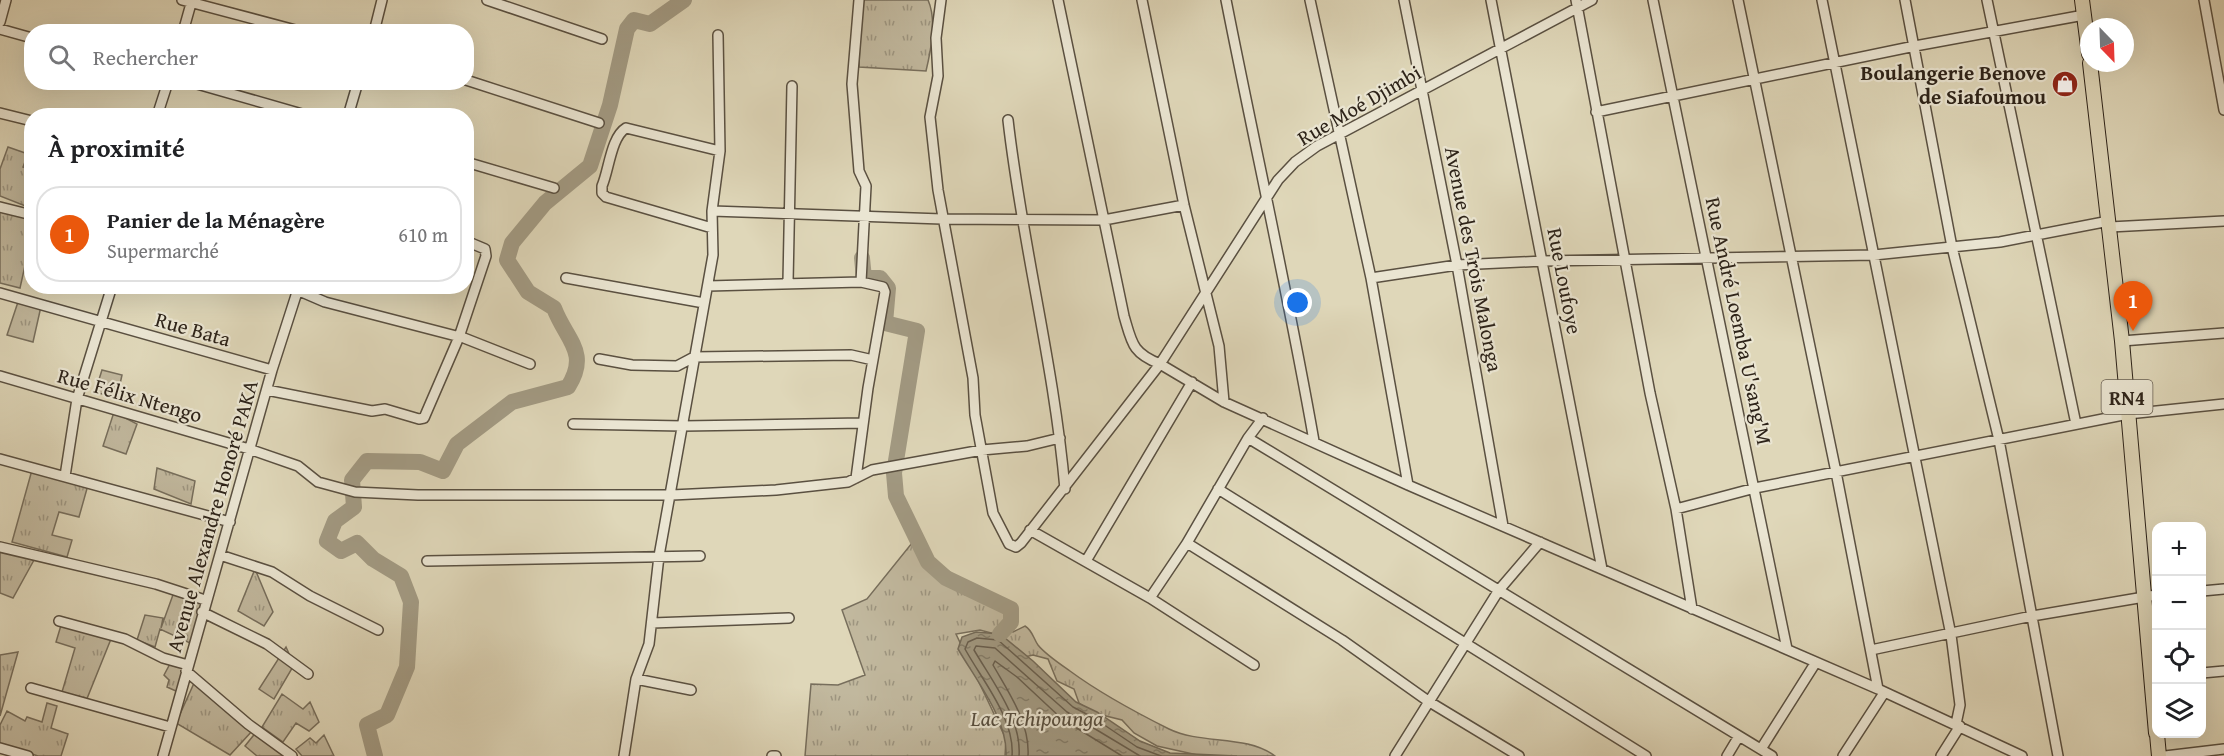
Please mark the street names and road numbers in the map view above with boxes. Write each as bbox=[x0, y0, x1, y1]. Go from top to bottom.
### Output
street label: Rue Moé Djimbi bbox=[1291, 57, 1427, 153]
street label: Avenue des Trois Malonga bbox=[1437, 144, 1511, 374]
street label: Rue André Loemba U'sang'M bbox=[1698, 194, 1780, 448]
street label: Rue Loufoye bbox=[1540, 225, 1591, 337]
street label: Rue Bata bbox=[152, 303, 234, 355]
street label: Rue Félix Ntengo bbox=[54, 360, 206, 430]
street label: Avenue Alexandre Honoré PAKA bbox=[158, 376, 266, 656]
road number: RN4 bbox=[2102, 380, 2152, 414]

